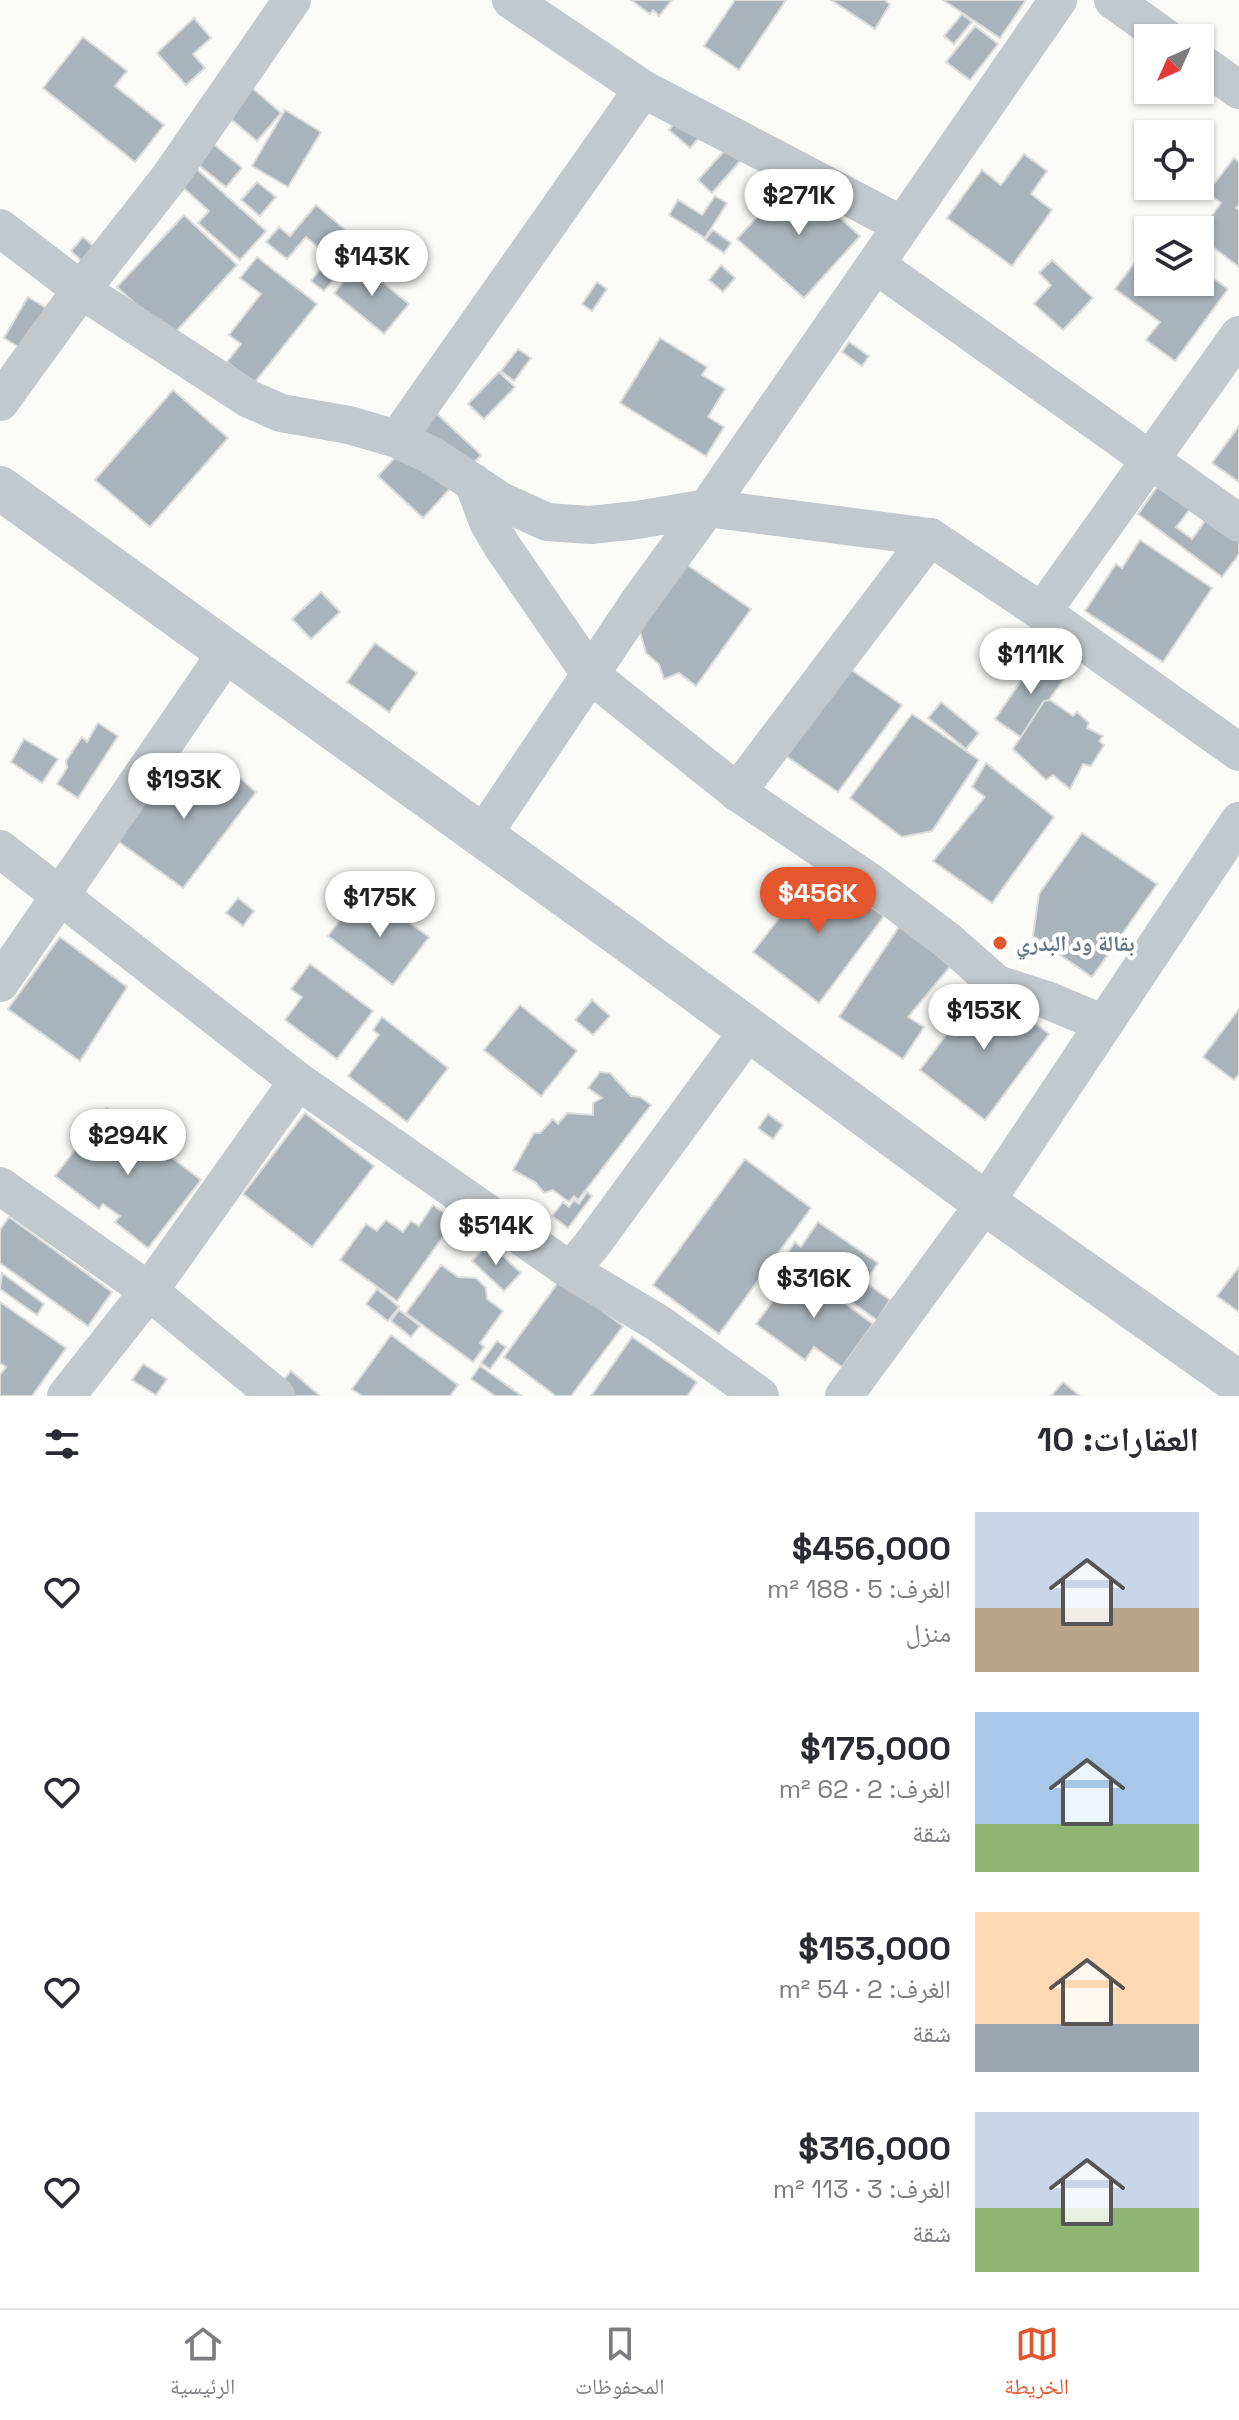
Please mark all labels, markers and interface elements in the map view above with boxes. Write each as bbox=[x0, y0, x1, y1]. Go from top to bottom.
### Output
north arrow bbox=[1134, 24, 1214, 104]
map controls bbox=[1134, 24, 1214, 296]
button: locate bbox=[1134, 120, 1214, 200]
pin: $271K bbox=[743, 169, 855, 237]
text: $271K bbox=[762, 178, 836, 212]
button: layers bbox=[1134, 216, 1214, 296]
pin: $143K bbox=[316, 230, 428, 298]
text: $143K bbox=[334, 239, 410, 273]
pin: $111K bbox=[975, 628, 1087, 696]
text: $111K bbox=[997, 637, 1065, 671]
pin: $193K bbox=[128, 753, 240, 821]
text: $193K bbox=[146, 762, 222, 796]
pin: $456K bbox=[762, 867, 874, 935]
pin: $175K bbox=[324, 871, 436, 939]
text: $456K bbox=[778, 876, 858, 910]
text: $175K bbox=[343, 880, 417, 914]
place label: بقالة ود البدري bbox=[1016, 929, 1135, 960]
marker: بقالة ود البدري bbox=[991, 934, 1009, 952]
pin: $153K bbox=[928, 984, 1040, 1052]
text: $153K bbox=[946, 993, 1022, 1027]
pin: $294K bbox=[72, 1109, 184, 1177]
text: $294K bbox=[88, 1118, 168, 1152]
pin: $514K bbox=[440, 1199, 552, 1267]
text: $514K bbox=[458, 1208, 534, 1242]
pin: $316K bbox=[758, 1252, 870, 1320]
text: $316K bbox=[776, 1261, 852, 1295]
text: العقارات: 10 bbox=[1037, 1418, 1199, 1461]
icon: filters bbox=[40, 1422, 84, 1466]
text: $456,000 bbox=[792, 1527, 951, 1570]
icon: home bbox=[1039, 1544, 1135, 1640]
icon: heart bbox=[40, 1570, 84, 1614]
text: الغرف: 5 · 188 m² bbox=[767, 1572, 951, 1606]
text: منزل bbox=[906, 1616, 951, 1650]
text: $175,000 bbox=[800, 1727, 951, 1770]
icon: home bbox=[1039, 1744, 1135, 1840]
icon: heart bbox=[40, 1770, 84, 1814]
text: الغرف: 2 · 62 m² bbox=[779, 1772, 951, 1806]
text: شقة bbox=[912, 1816, 951, 1850]
text: $153,000 bbox=[798, 1927, 951, 1970]
icon: home bbox=[1039, 1944, 1135, 2040]
icon: heart bbox=[40, 1970, 84, 2014]
text: الغرف: 2 · 54 m² bbox=[778, 1972, 951, 2006]
text: شقة bbox=[912, 2016, 951, 2050]
text: $316,000 bbox=[798, 2127, 951, 2170]
icon: home bbox=[1039, 2144, 1135, 2240]
icon: heart bbox=[40, 2170, 84, 2214]
text: الغرف: 3 · 113 m² bbox=[773, 2172, 951, 2206]
text: شقة bbox=[912, 2216, 951, 2250]
tab: الرئيسية bbox=[170, 2322, 235, 2408]
tab: المحفوظات bbox=[575, 2322, 665, 2408]
tab: الخريطة bbox=[1004, 2322, 1069, 2408]

